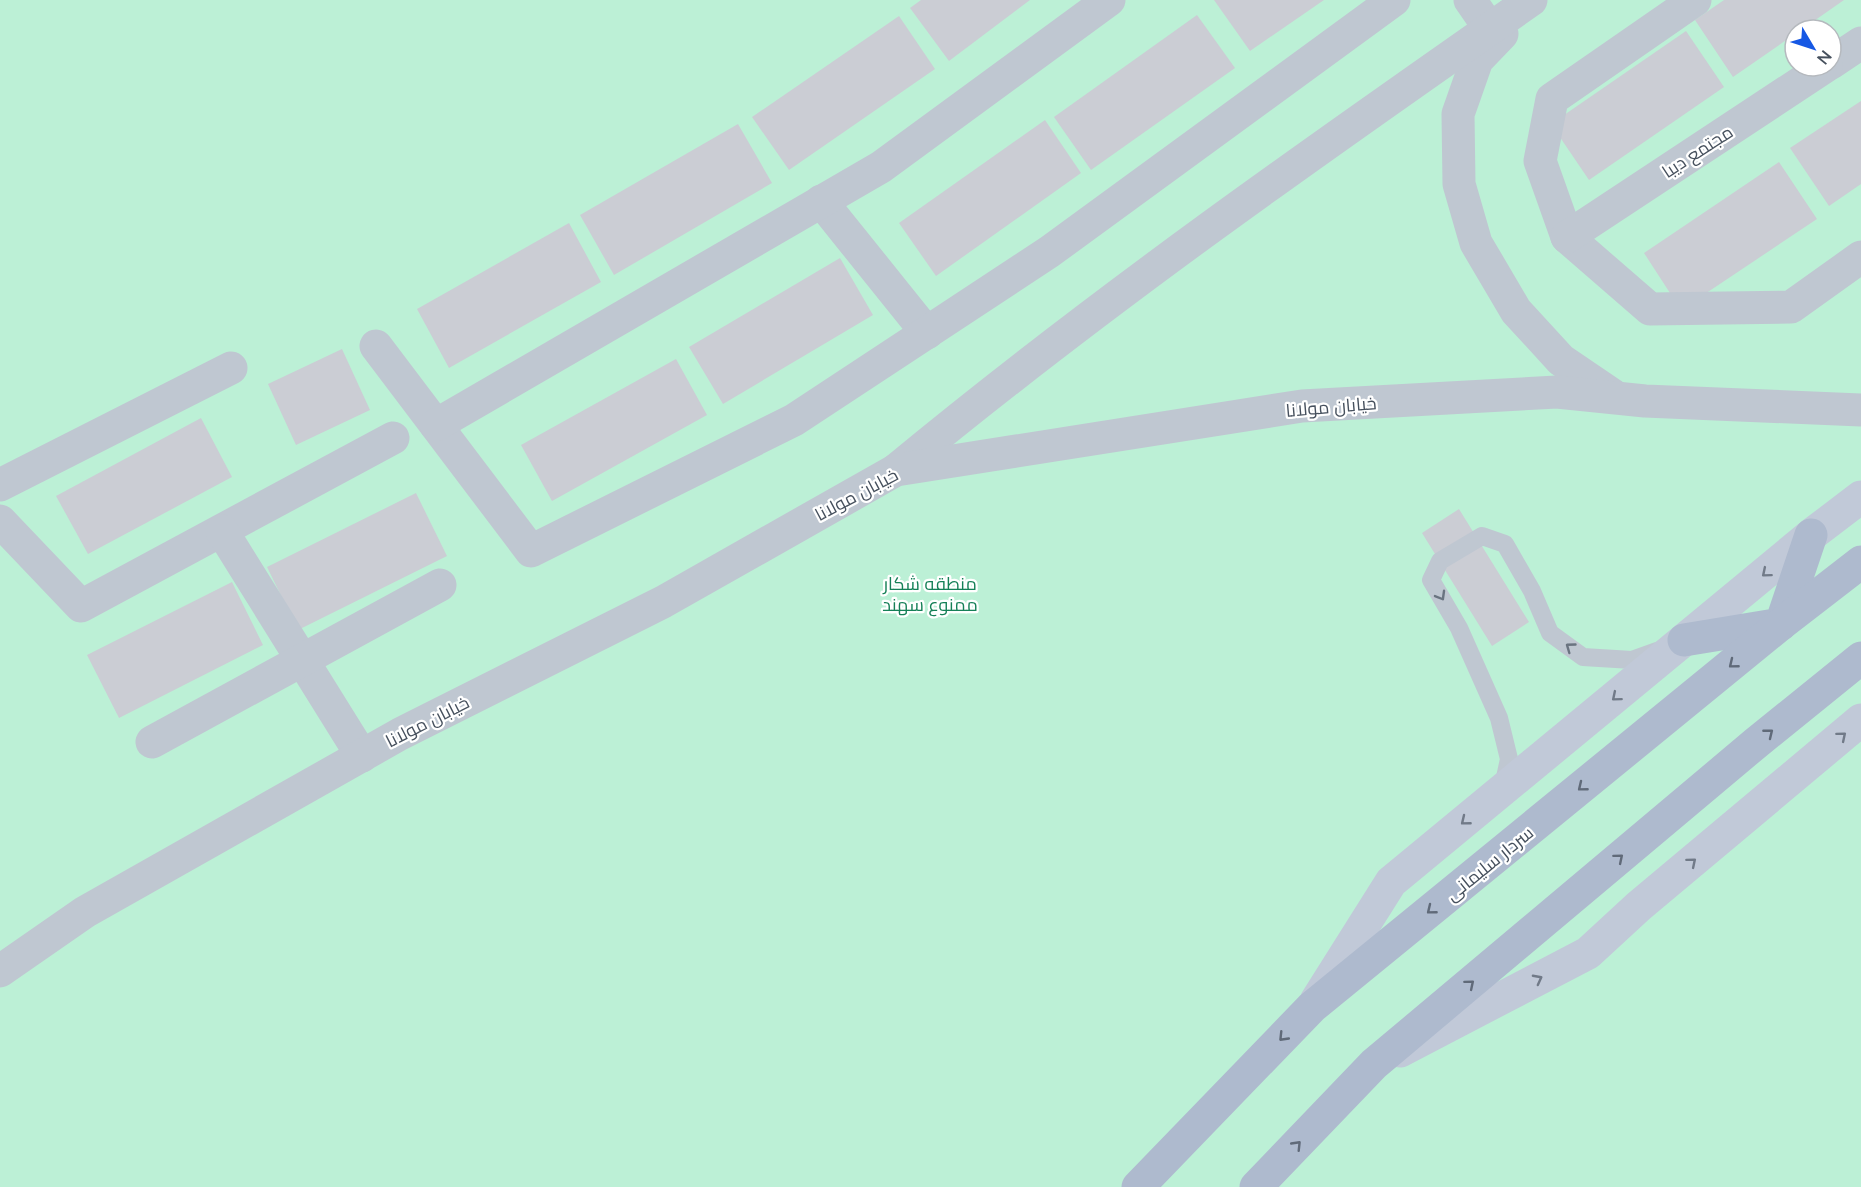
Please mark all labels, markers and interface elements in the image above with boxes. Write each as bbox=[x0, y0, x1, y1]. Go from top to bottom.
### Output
north arrow bbox=[1783, 18, 1843, 78]
text: N bbox=[1814, 47, 1836, 69]
street label: مجتمع دیبا bbox=[1657, 120, 1738, 184]
street label: خیابان مولانا bbox=[1285, 391, 1377, 422]
street label: خیابان مولانا bbox=[811, 463, 902, 526]
one-way arrow bbox=[1762, 566, 1773, 577]
park label: منطقه شکار ممنوع سهند bbox=[882, 572, 978, 617]
one-way arrow bbox=[1433, 590, 1445, 600]
one-way arrow bbox=[1565, 643, 1576, 654]
one-way arrow bbox=[1729, 656, 1740, 667]
one-way arrow bbox=[1611, 690, 1622, 701]
street label: خیابان مولانا bbox=[381, 691, 473, 752]
one-way arrow bbox=[1762, 729, 1773, 740]
one-way arrow bbox=[1835, 732, 1846, 743]
one-way arrow bbox=[1578, 780, 1589, 791]
one-way arrow bbox=[1461, 814, 1472, 825]
street label: سردار سلیمانی bbox=[1441, 821, 1538, 906]
one-way arrow bbox=[1612, 854, 1623, 865]
one-way arrow bbox=[1685, 858, 1696, 869]
one-way arrow bbox=[1427, 903, 1438, 914]
one-way arrow bbox=[1532, 975, 1542, 986]
one-way arrow bbox=[1463, 980, 1474, 991]
one-way arrow bbox=[1279, 1031, 1290, 1041]
one-way arrow bbox=[1290, 1141, 1301, 1151]

